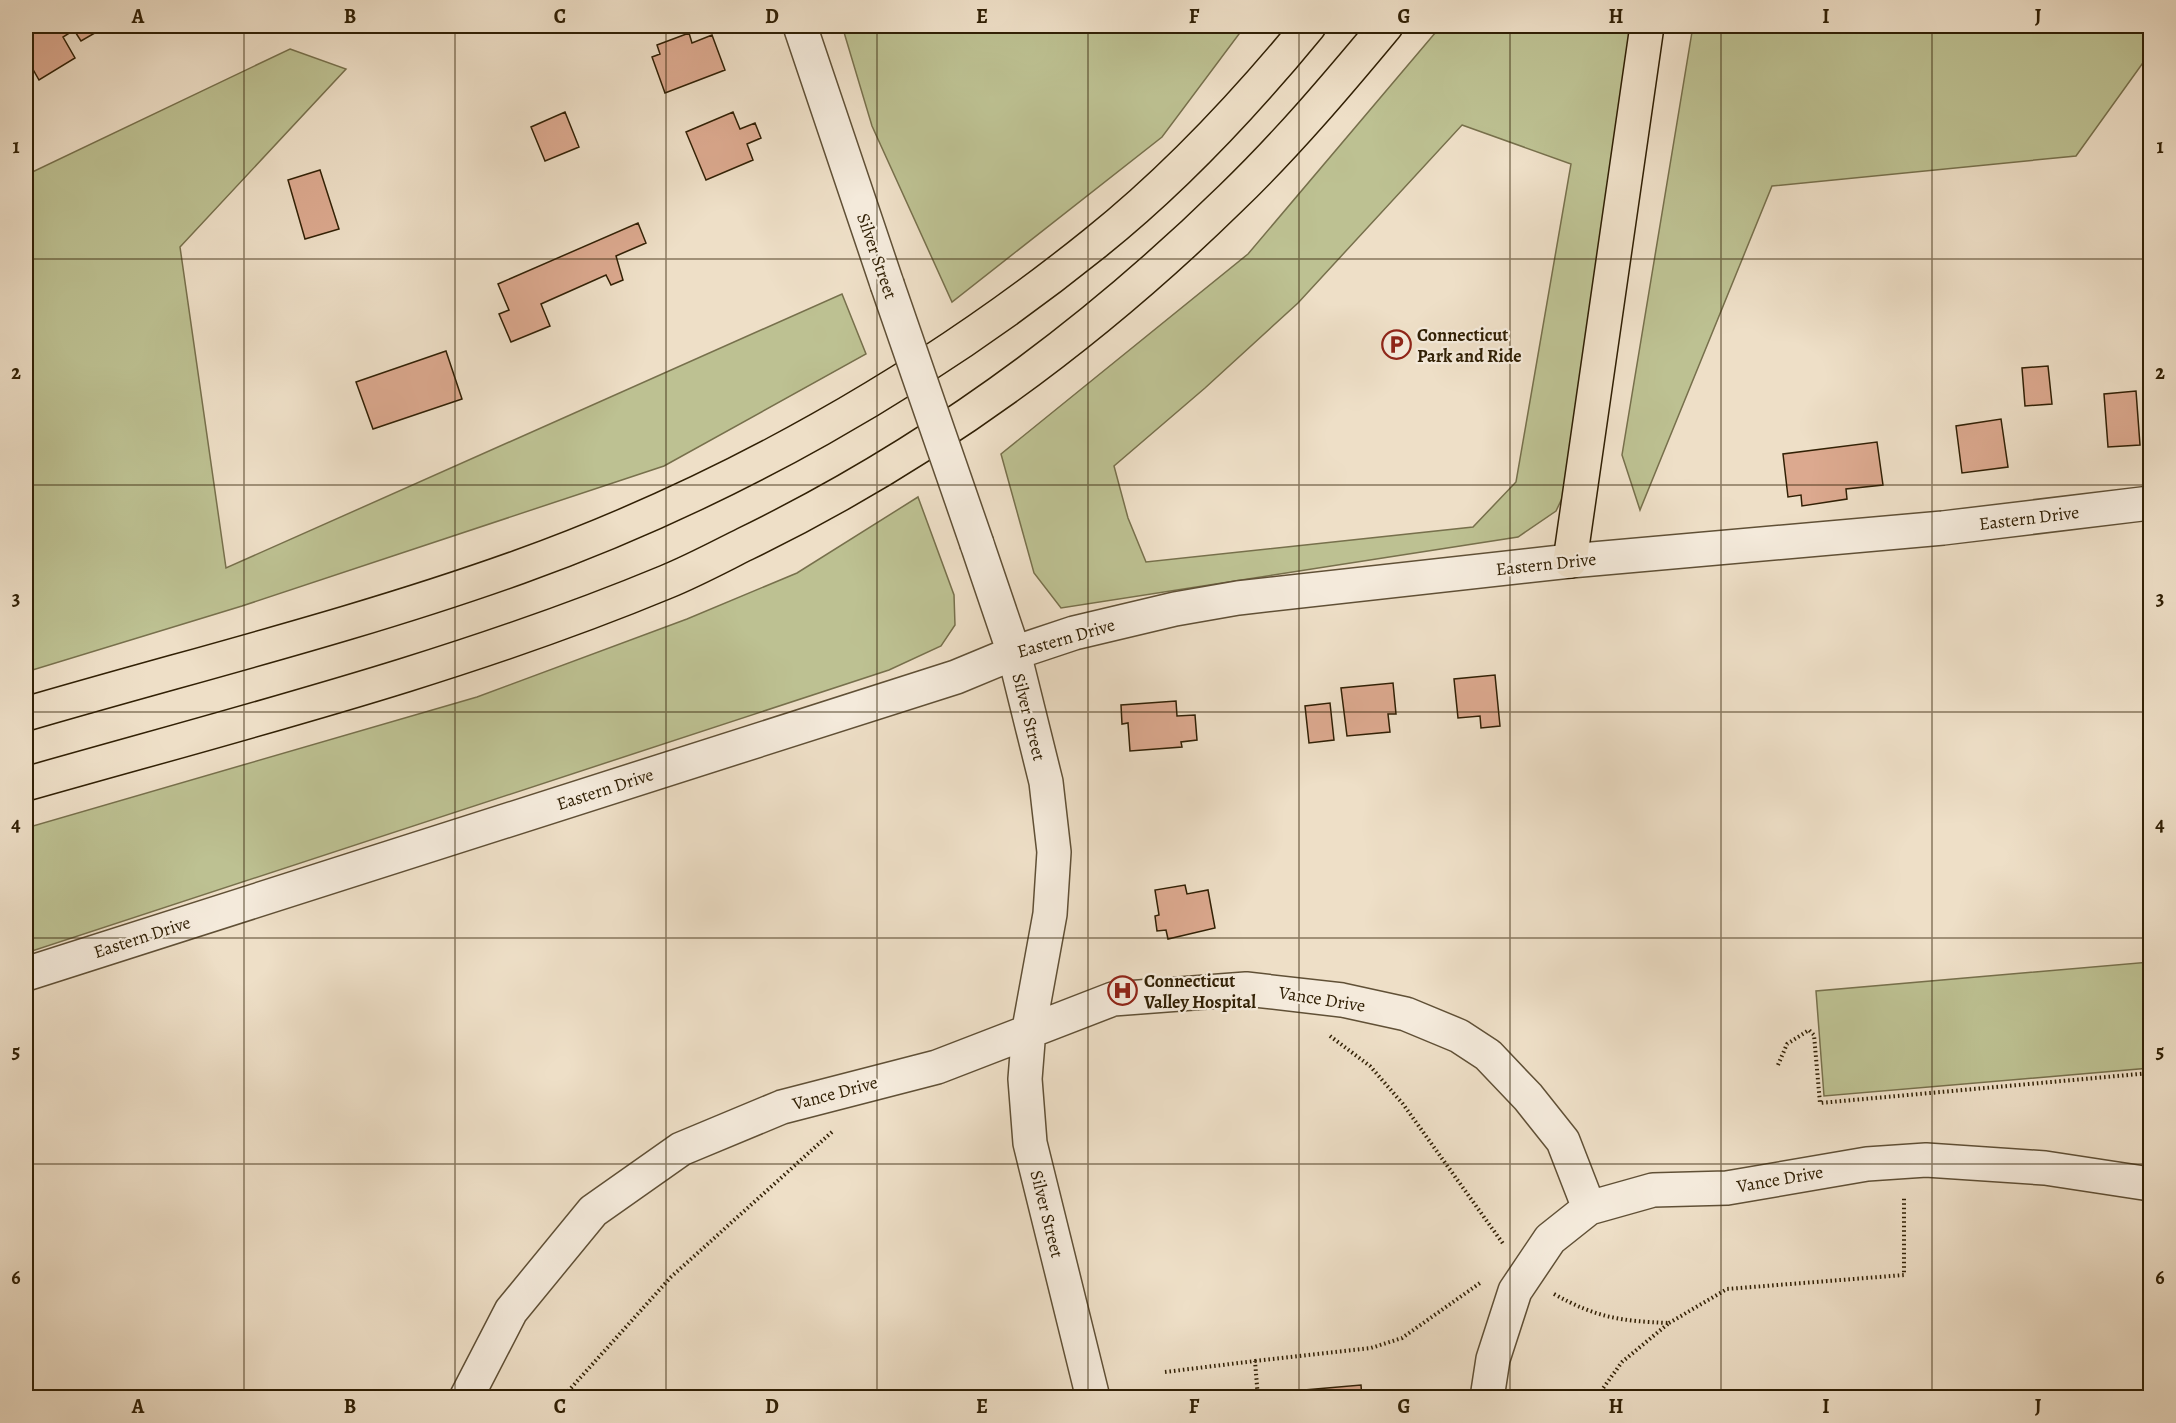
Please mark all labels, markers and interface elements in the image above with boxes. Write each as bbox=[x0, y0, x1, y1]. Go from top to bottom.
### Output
text: A bbox=[131, 3, 145, 30]
text: B bbox=[344, 3, 356, 30]
text: C bbox=[554, 3, 566, 30]
text: D bbox=[765, 3, 779, 30]
text: E bbox=[976, 3, 988, 30]
text: F bbox=[1189, 3, 1200, 30]
text: G bbox=[1397, 3, 1411, 30]
text: H bbox=[1609, 3, 1624, 30]
text: I bbox=[1822, 3, 1830, 30]
text: J bbox=[2035, 3, 2042, 30]
text: 1 bbox=[12, 133, 20, 160]
text: 1 bbox=[2156, 133, 2164, 160]
street label: Silver Street bbox=[851, 210, 903, 302]
place label: Connecticut Park and Ride bbox=[1417, 323, 1522, 368]
parking icon: Connecticut Park and Ride bbox=[1380, 329, 1412, 361]
text: 2 bbox=[11, 359, 21, 386]
text: 2 bbox=[2155, 359, 2165, 386]
street label: Eastern Drive bbox=[1978, 500, 2080, 536]
street label: Eastern Drive bbox=[1495, 547, 1597, 581]
text: 3 bbox=[12, 585, 20, 612]
text: 3 bbox=[2156, 585, 2164, 612]
street label: Eastern Drive bbox=[1014, 613, 1118, 663]
street label: Silver Street bbox=[1007, 671, 1051, 763]
street label: Eastern Drive bbox=[553, 762, 657, 816]
text: 4 bbox=[11, 811, 21, 838]
text: 4 bbox=[2155, 811, 2165, 838]
street label: Eastern Drive bbox=[90, 910, 194, 964]
place label: Connecticut Valley Hospital bbox=[1143, 969, 1256, 1014]
hospital icon: Connecticut Valley Hospital bbox=[1107, 975, 1139, 1007]
street label: Vance Drive bbox=[1276, 980, 1367, 1018]
text: 5 bbox=[12, 1038, 20, 1065]
text: 5 bbox=[2156, 1038, 2164, 1065]
street label: Vance Drive bbox=[789, 1070, 880, 1116]
street label: Vance Drive bbox=[1734, 1160, 1825, 1199]
street label: Silver Street bbox=[1025, 1168, 1069, 1260]
text: 6 bbox=[11, 1264, 21, 1291]
text: 6 bbox=[2155, 1264, 2165, 1291]
text: A bbox=[131, 1393, 145, 1420]
text: B bbox=[344, 1393, 356, 1420]
text: C bbox=[554, 1393, 566, 1420]
text: D bbox=[765, 1393, 779, 1420]
text: E bbox=[976, 1393, 988, 1420]
text: F bbox=[1189, 1393, 1200, 1420]
text: G bbox=[1397, 1393, 1411, 1420]
text: H bbox=[1609, 1393, 1624, 1420]
text: I bbox=[1822, 1393, 1830, 1420]
text: J bbox=[2035, 1393, 2042, 1420]

